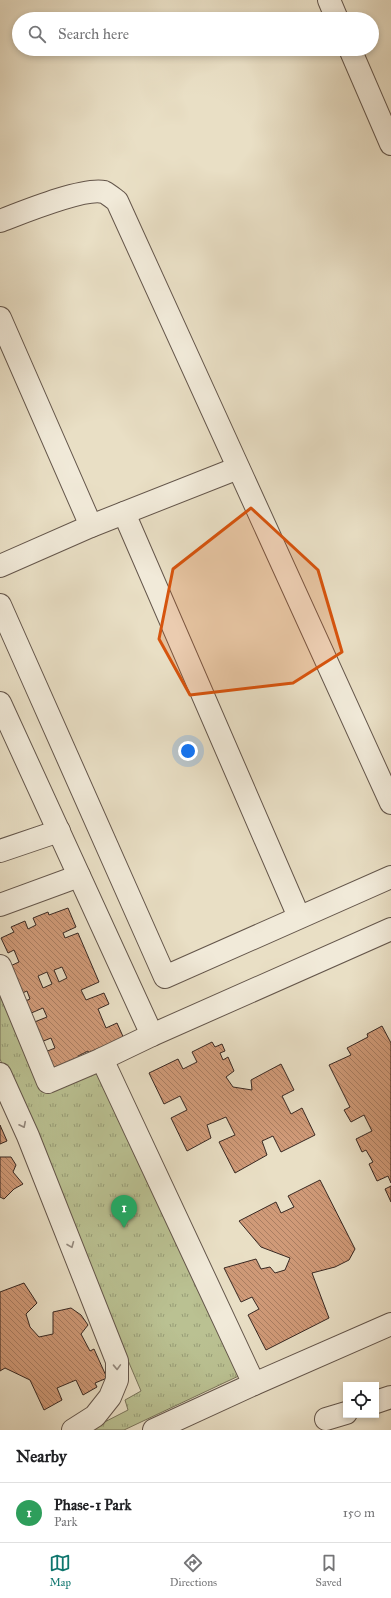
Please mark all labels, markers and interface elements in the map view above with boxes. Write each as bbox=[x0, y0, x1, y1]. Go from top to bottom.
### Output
search box bbox=[12, 12, 379, 56]
icon: search bbox=[26, 23, 48, 45]
text: Search here bbox=[58, 25, 129, 43]
your location bbox=[178, 741, 198, 761]
one-way arrow bbox=[18, 1121, 26, 1128]
pin: 1 bbox=[111, 1195, 137, 1228]
one-way arrow bbox=[67, 1242, 75, 1249]
one-way arrow bbox=[113, 1364, 121, 1370]
map controls bbox=[343, 1382, 379, 1418]
button: locate bbox=[343, 1382, 379, 1418]
text: Nearby bbox=[16, 1446, 67, 1467]
text: Phase-1 Park bbox=[54, 1496, 131, 1514]
text: 1 bbox=[26, 1505, 32, 1521]
text: 150 m bbox=[343, 1505, 375, 1521]
text: Park bbox=[54, 1514, 78, 1530]
tab: Map bbox=[49, 1552, 71, 1589]
tab: Directions bbox=[170, 1552, 217, 1589]
tab: Saved bbox=[316, 1552, 342, 1589]

